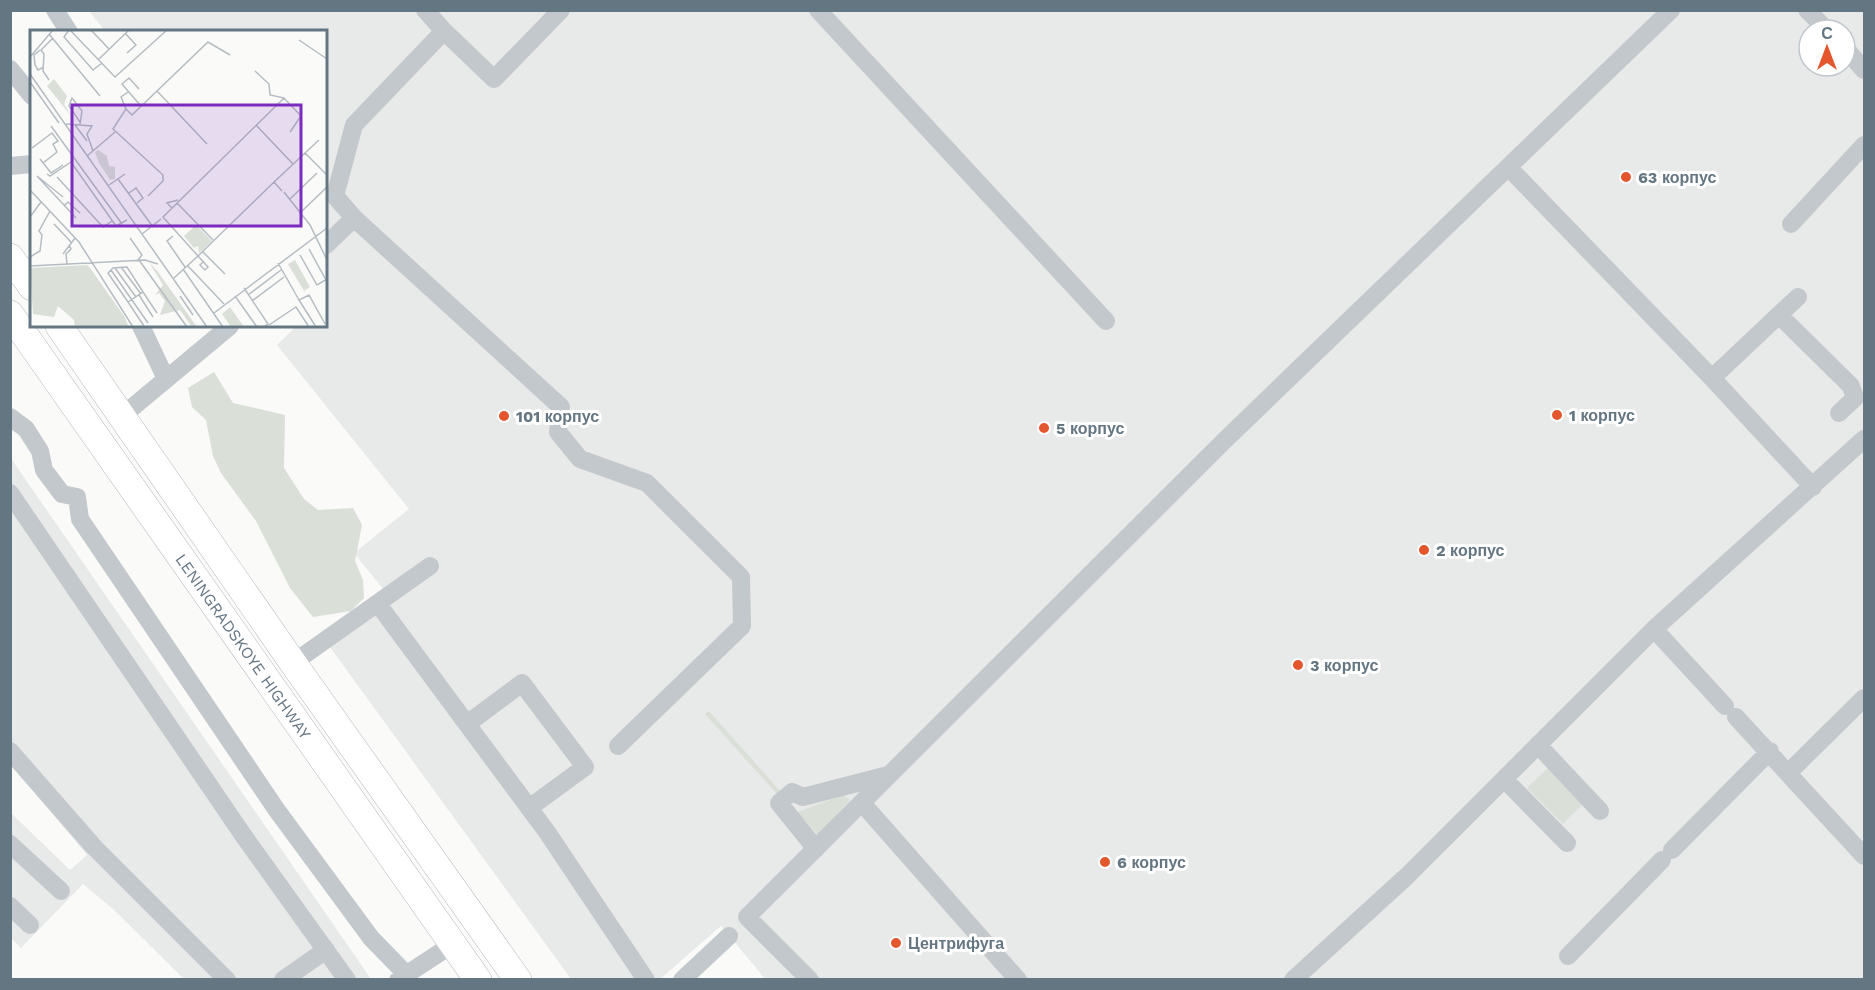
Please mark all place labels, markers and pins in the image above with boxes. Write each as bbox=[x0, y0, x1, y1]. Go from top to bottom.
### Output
place label: 63 корпус bbox=[1638, 168, 1716, 187]
marker: 63 корпус bbox=[1619, 170, 1633, 184]
place label: 1 корпус bbox=[1569, 406, 1635, 425]
place label: 101 корпус bbox=[516, 407, 599, 426]
marker: 1 корпус bbox=[1550, 408, 1564, 422]
marker: 101 корпус bbox=[497, 409, 511, 423]
place label: 5 корпус bbox=[1056, 419, 1124, 438]
marker: 5 корпус bbox=[1037, 421, 1051, 435]
place label: 2 корпус bbox=[1436, 541, 1505, 560]
marker: 2 корпус bbox=[1417, 543, 1431, 557]
place label: 3 корпус bbox=[1310, 656, 1379, 675]
marker: 3 корпус bbox=[1291, 658, 1305, 672]
place label: 6 корпус bbox=[1117, 853, 1186, 872]
marker: 6 корпус bbox=[1098, 855, 1112, 869]
place label: Центрифуга bbox=[908, 934, 1004, 953]
marker: Центрифуга bbox=[889, 936, 903, 950]

